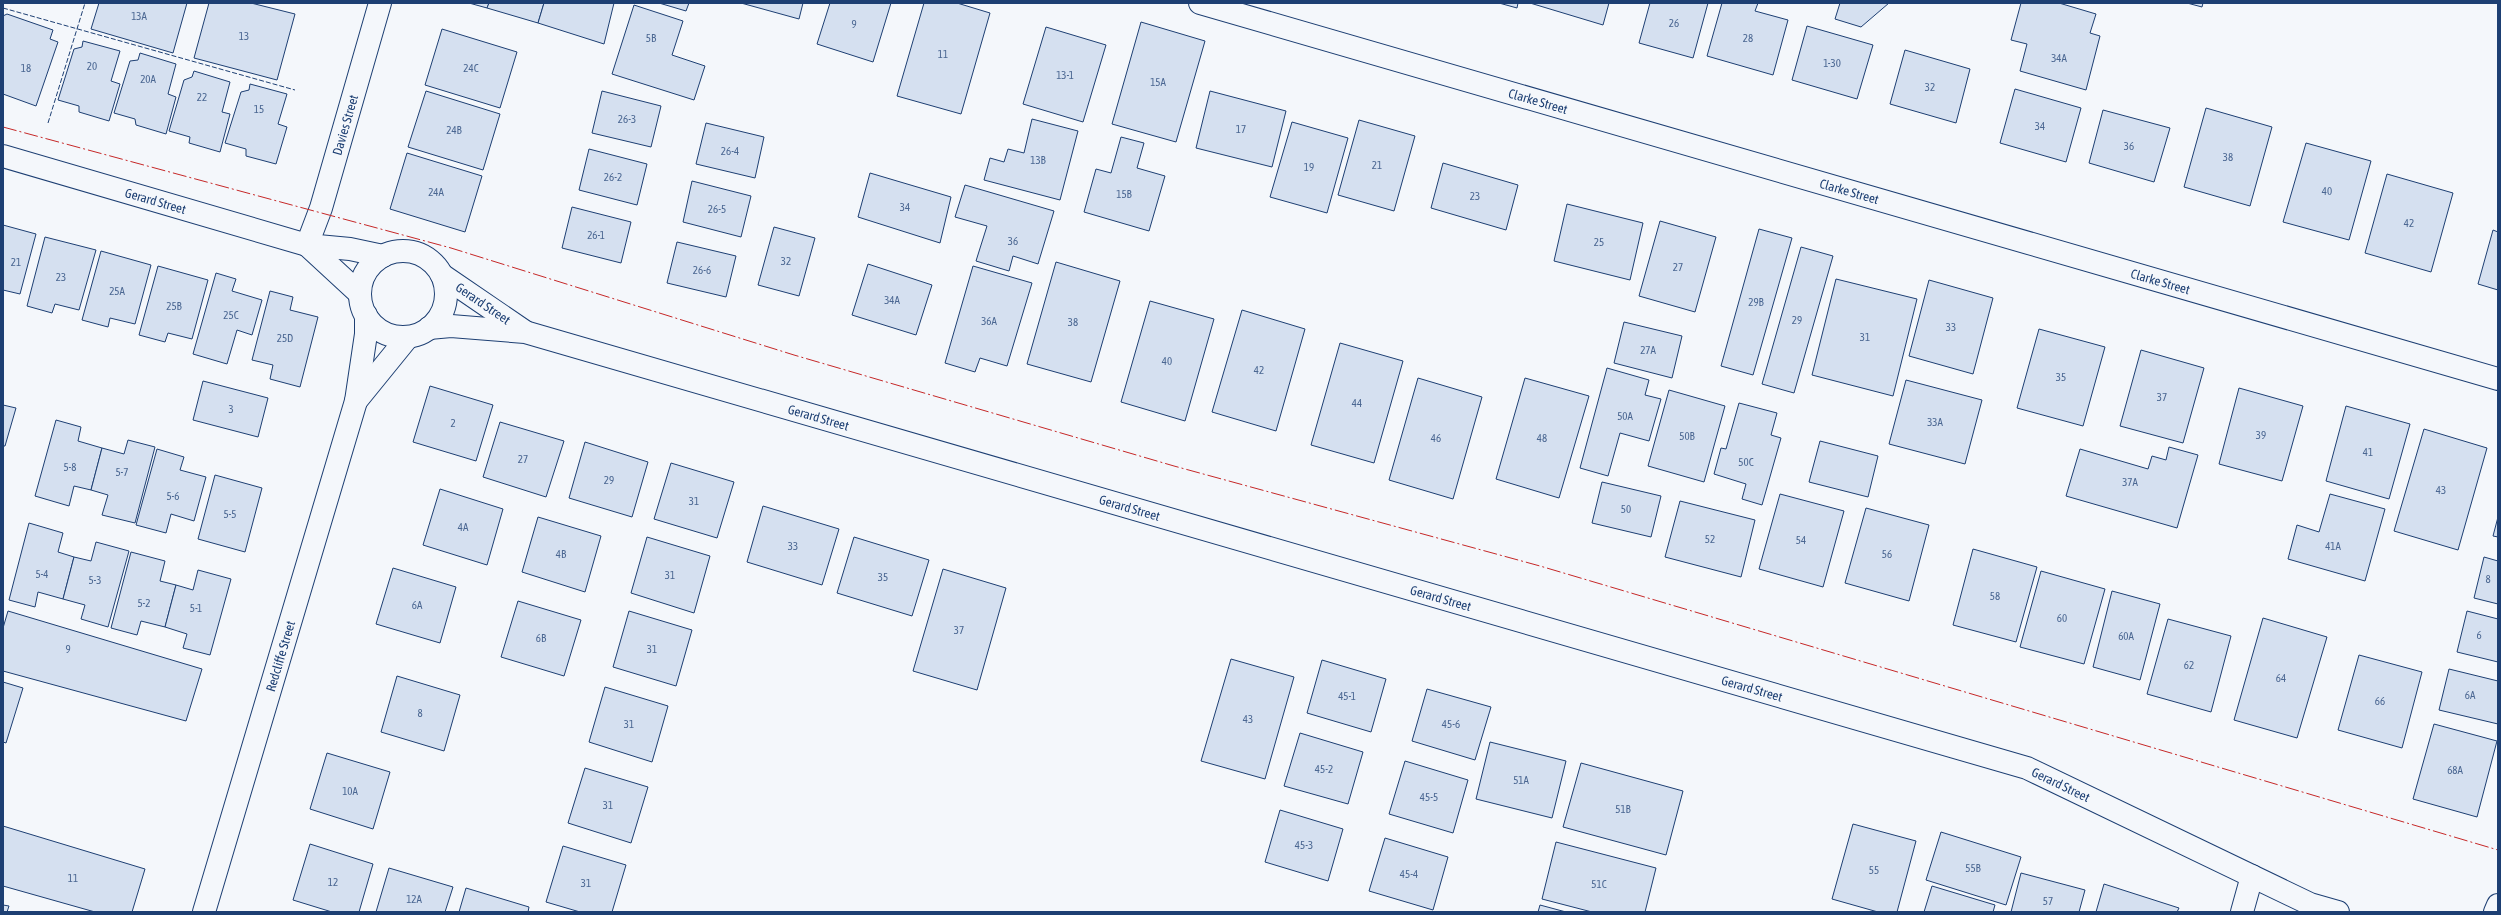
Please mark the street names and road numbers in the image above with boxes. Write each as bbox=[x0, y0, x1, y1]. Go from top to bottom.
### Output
street label: Clarke Street bbox=[1507, 85, 1570, 117]
street label: Davies Street bbox=[329, 93, 361, 157]
street label: Clarke Street bbox=[1818, 175, 1881, 207]
street label: Gerard Street bbox=[123, 185, 188, 217]
street label: Clarke Street bbox=[2129, 266, 2192, 297]
street label: Gerard Street bbox=[453, 279, 514, 327]
street label: Gerard Street bbox=[786, 401, 851, 433]
street label: Gerard Street bbox=[1097, 492, 1162, 524]
street label: Gerard Street bbox=[1409, 582, 1473, 614]
street label: Redcliffe Street bbox=[263, 619, 298, 693]
street label: Gerard Street bbox=[1720, 672, 1784, 704]
street label: Gerard Street bbox=[2029, 764, 2093, 805]

